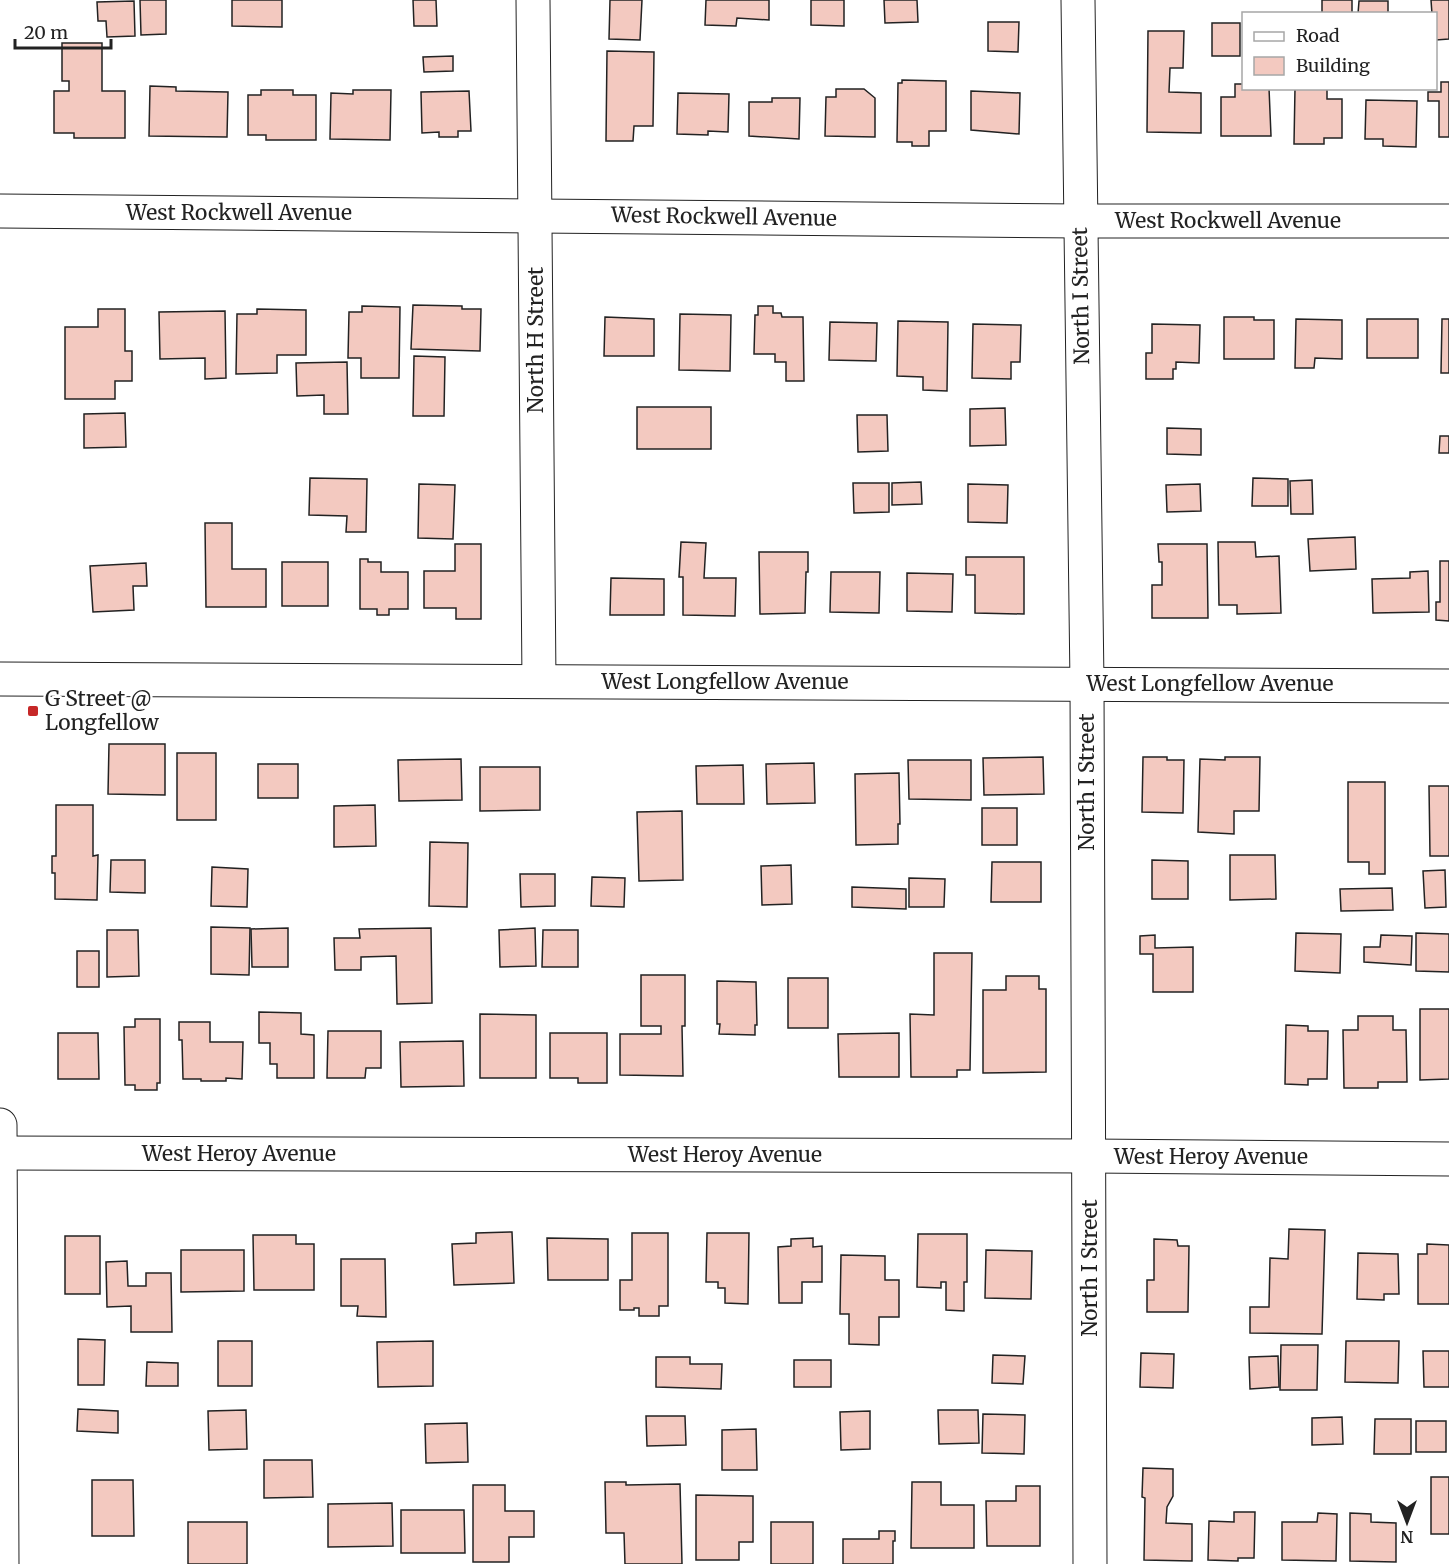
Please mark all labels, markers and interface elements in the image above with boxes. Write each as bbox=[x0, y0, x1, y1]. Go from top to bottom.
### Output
scale bar bbox=[15, 12, 111, 50]
legend bbox=[1242, 12, 1437, 90]
text: 20 m bbox=[24, 21, 68, 44]
text: Road bbox=[1296, 24, 1340, 47]
text: Building bbox=[1296, 54, 1370, 77]
street label: West Rockwell Avenue bbox=[125, 199, 352, 226]
street label: West Rockwell Avenue bbox=[610, 201, 837, 232]
street label: West Rockwell Avenue bbox=[1114, 207, 1341, 234]
street label: North I Street bbox=[1066, 227, 1095, 365]
street label: North H Street bbox=[522, 267, 549, 413]
street label: West Longfellow Avenue bbox=[601, 668, 849, 695]
street label: West Longfellow Avenue bbox=[1086, 670, 1334, 697]
place label: G Street @ Longfellow bbox=[45, 685, 159, 736]
marker: G Street @ Longfellow bbox=[26, 704, 40, 718]
street label: North I Street bbox=[1073, 713, 1100, 851]
street label: West Heroy Avenue bbox=[141, 1140, 336, 1167]
street label: West Heroy Avenue bbox=[627, 1141, 822, 1168]
street label: West Heroy Avenue bbox=[1113, 1143, 1308, 1170]
street label: North I Street bbox=[1076, 1199, 1103, 1337]
north arrow bbox=[1377, 1492, 1437, 1552]
text: N bbox=[1400, 1527, 1413, 1547]

